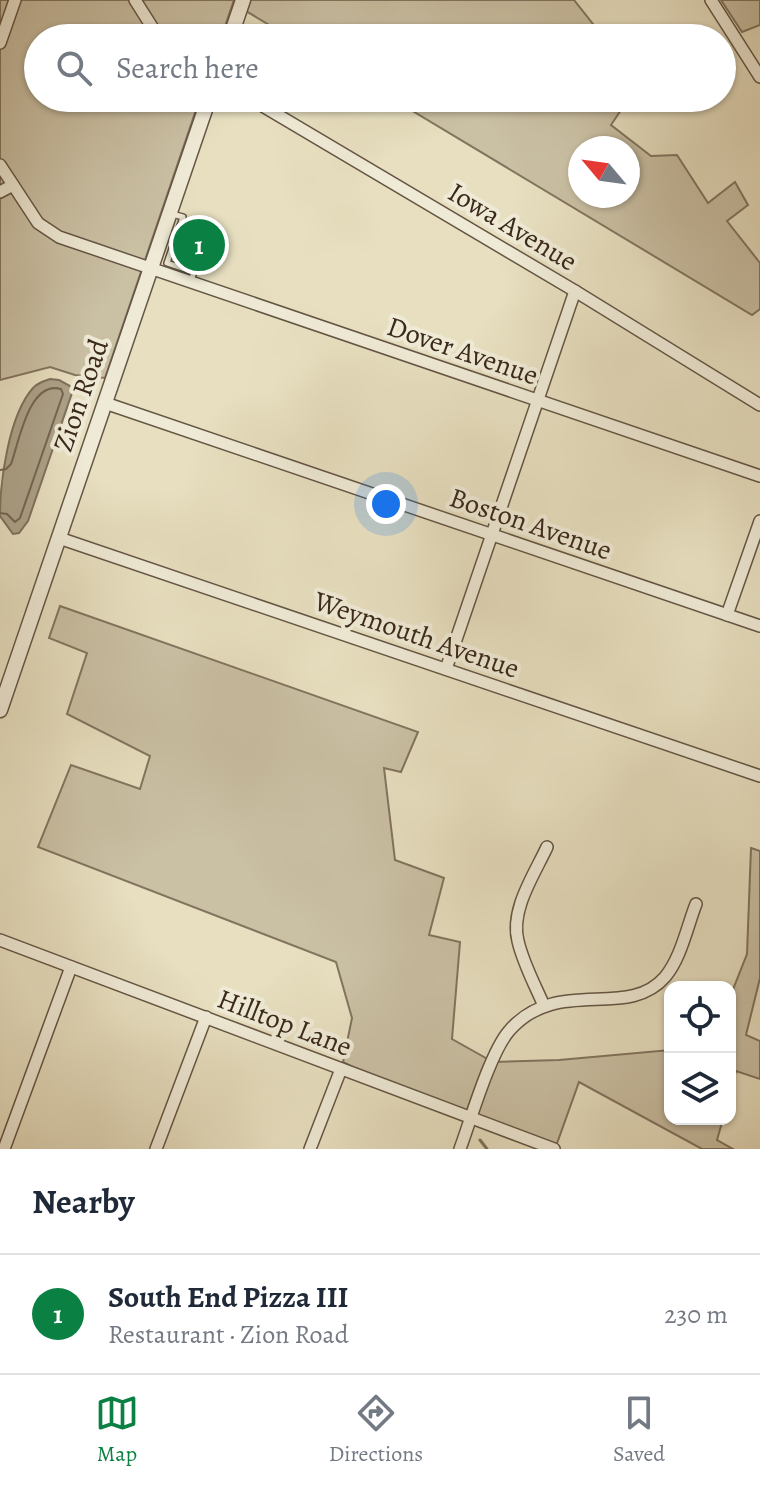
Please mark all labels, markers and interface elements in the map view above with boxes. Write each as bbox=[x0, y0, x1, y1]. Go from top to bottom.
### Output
search box bbox=[24, 24, 736, 112]
icon: search bbox=[52, 46, 96, 90]
text: Search here bbox=[116, 48, 259, 88]
north arrow bbox=[568, 136, 640, 208]
street label: Iowa Avenue bbox=[441, 173, 584, 280]
pin: 1 bbox=[173, 215, 225, 275]
street label: Dover Avenue bbox=[382, 307, 543, 395]
street label: Zion Road bbox=[44, 333, 118, 457]
street label: Boston Avenue bbox=[445, 478, 617, 569]
your location bbox=[366, 484, 406, 524]
street label: Weymouth Avenue bbox=[308, 582, 524, 688]
street label: Hilltop Lane bbox=[212, 980, 357, 1066]
map controls bbox=[664, 981, 736, 1125]
button: locate bbox=[664, 981, 736, 1053]
button: layers bbox=[664, 1053, 736, 1125]
text: Nearby bbox=[32, 1178, 135, 1225]
text: South End Pizza III bbox=[108, 1277, 349, 1317]
text: 1 bbox=[53, 1297, 63, 1332]
text: 230 m bbox=[664, 1297, 728, 1332]
text: Restaurant · Zion Road bbox=[108, 1317, 349, 1352]
tab: Map bbox=[95, 1391, 139, 1469]
tab: Directions bbox=[329, 1391, 423, 1469]
tab: Saved bbox=[613, 1391, 665, 1469]

